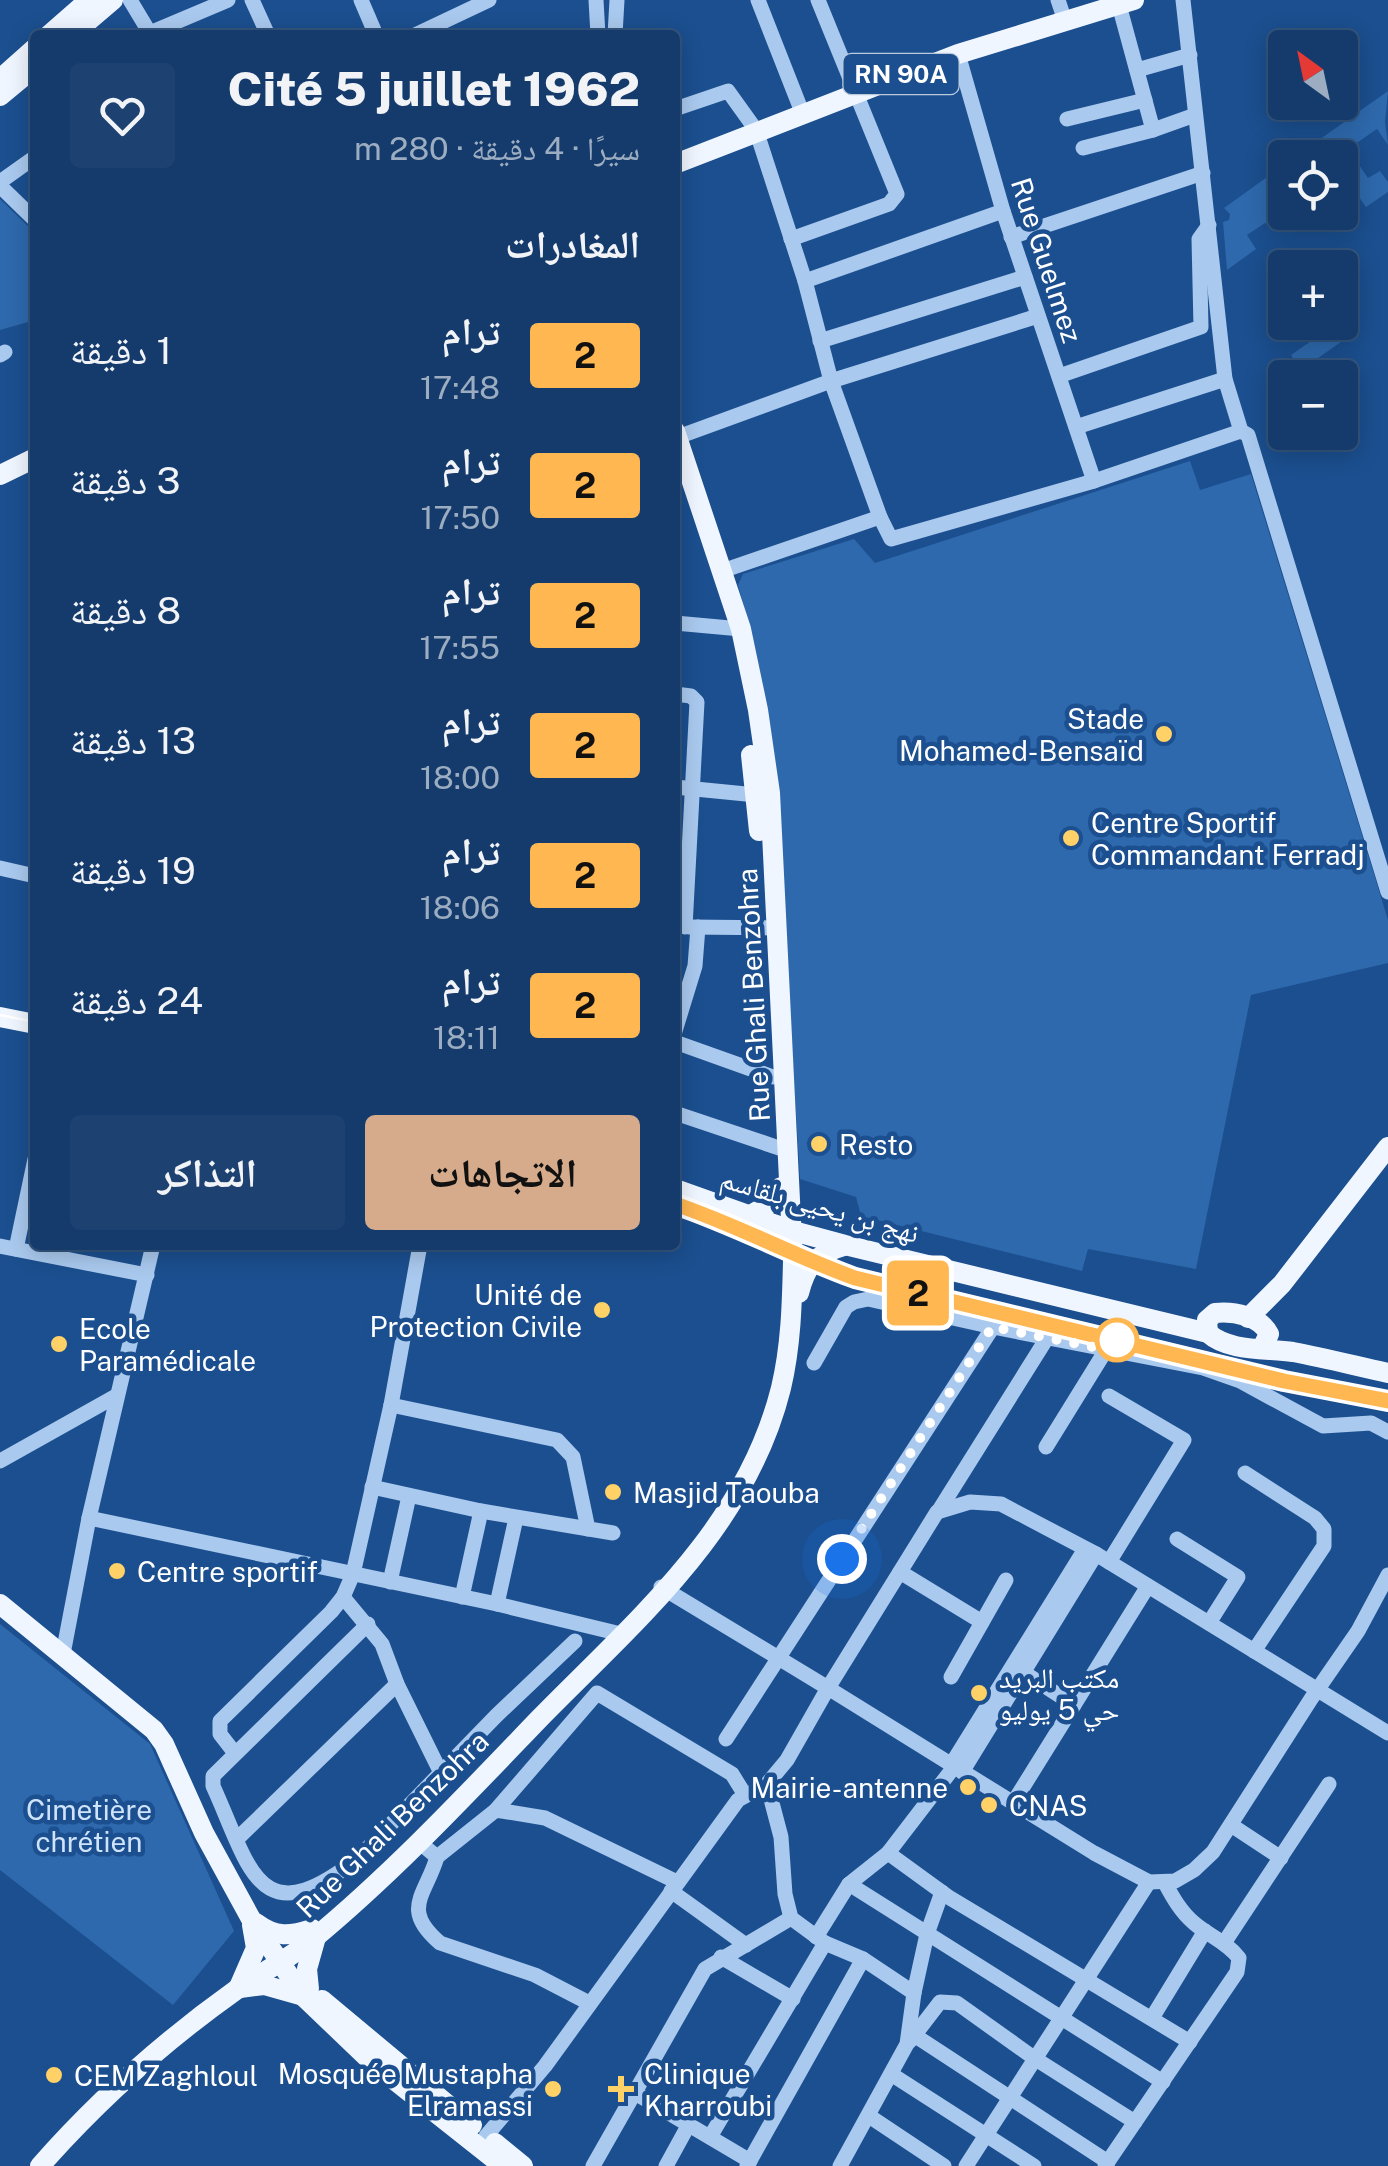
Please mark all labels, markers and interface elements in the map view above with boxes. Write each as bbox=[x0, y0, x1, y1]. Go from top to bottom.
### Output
north arrow bbox=[1268, 30, 1358, 120]
map controls bbox=[1268, 30, 1358, 450]
road number: RN 90A bbox=[844, 54, 958, 94]
text: Cité 5 juillet 1962 bbox=[228, 60, 640, 117]
button: heart bbox=[70, 63, 175, 168]
text: سيرًا · 4 دقيقة · 280 m bbox=[354, 130, 640, 167]
button: locate bbox=[1268, 140, 1358, 230]
street label: Rue Guelmez bbox=[1005, 173, 1089, 347]
text: المغادرات bbox=[505, 222, 640, 267]
button: + bbox=[1268, 250, 1358, 340]
text: ترام bbox=[442, 309, 500, 354]
text: 1 دقيقة bbox=[70, 328, 172, 373]
text: 2 bbox=[574, 335, 596, 376]
button: − bbox=[1268, 360, 1358, 450]
text: 17:48 bbox=[420, 369, 500, 406]
text: ترام bbox=[442, 439, 500, 484]
text: 3 دقيقة bbox=[70, 458, 180, 503]
text: 2 bbox=[574, 465, 596, 506]
text: 17:50 bbox=[420, 499, 500, 536]
text: ترام bbox=[442, 569, 500, 614]
text: 8 دقيقة bbox=[70, 588, 181, 633]
text: 2 bbox=[574, 595, 596, 636]
text: 17:55 bbox=[420, 629, 500, 666]
text: ترام bbox=[442, 699, 500, 744]
place label: Stade Mohamed-Bensaïd bbox=[899, 702, 1144, 767]
text: 13 دقيقة bbox=[70, 718, 196, 763]
marker: Stade Mohamed-Bensaïd bbox=[1153, 723, 1175, 745]
text: 2 bbox=[574, 725, 596, 766]
text: 18:00 bbox=[420, 759, 500, 796]
place label: Centre Sportif Commandant Ferradj bbox=[1091, 806, 1365, 871]
marker: Centre Sportif Commandant Ferradj bbox=[1060, 827, 1082, 849]
text: ترام bbox=[442, 829, 500, 874]
text: 19 دقيقة bbox=[70, 848, 196, 893]
text: 2 bbox=[574, 855, 596, 896]
street label: Rue Ghali Benzohra bbox=[730, 867, 776, 1123]
text: 18:06 bbox=[420, 889, 500, 926]
text: ترام bbox=[442, 959, 500, 1004]
text: 24 دقيقة bbox=[70, 978, 203, 1023]
text: 2 bbox=[574, 985, 596, 1026]
text: 18:11 bbox=[433, 1019, 500, 1056]
button: التذاكر bbox=[70, 1115, 345, 1230]
button: الاتجاهات bbox=[365, 1115, 640, 1230]
place label: Resto bbox=[839, 1128, 913, 1161]
marker: Resto bbox=[808, 1133, 830, 1155]
street label: نهج بن يحيى بلقاسم bbox=[716, 1161, 923, 1252]
line badge: 2 bbox=[886, 1260, 950, 1326]
text: 2 bbox=[907, 1273, 929, 1314]
place label: Unité de Protection Civile bbox=[370, 1278, 582, 1343]
marker: Unité de Protection Civile bbox=[591, 1299, 613, 1321]
place label: Ecole Paramédicale bbox=[79, 1312, 256, 1377]
unlabelled marker bbox=[1096, 1319, 1138, 1361]
marker: Ecole Paramédicale bbox=[48, 1333, 70, 1355]
place label: Masjid Taouba bbox=[633, 1476, 820, 1509]
marker: Masjid Taouba bbox=[602, 1481, 624, 1503]
your location bbox=[817, 1534, 867, 1584]
place label: Centre sportif bbox=[137, 1555, 318, 1588]
marker: Centre sportif bbox=[106, 1560, 128, 1582]
place label: مكتب البريد حي 5 يوليو bbox=[999, 1661, 1119, 1733]
marker: مكتب البريد حي 5 يوليو bbox=[968, 1682, 990, 1704]
street label: Rue Ghali Benzohra bbox=[289, 1724, 495, 1924]
place label: Mairie-antenne bbox=[750, 1771, 948, 1804]
marker: Mairie-antenne bbox=[957, 1776, 979, 1798]
place label: CNAS bbox=[1009, 1789, 1088, 1822]
park label: Cimetière chrétien bbox=[26, 1793, 152, 1858]
marker: CNAS bbox=[978, 1794, 1000, 1816]
place label: Mosquée Mustapha Elramassi bbox=[278, 2057, 533, 2122]
place label: Clinique Kharroubi bbox=[644, 2057, 772, 2122]
place label: CEM Zaghloul bbox=[74, 2059, 258, 2092]
marker: CEM Zaghloul bbox=[43, 2064, 65, 2086]
marker: Clinique Kharroubi bbox=[608, 2076, 634, 2102]
marker: Mosquée Mustapha Elramassi bbox=[542, 2078, 564, 2100]

